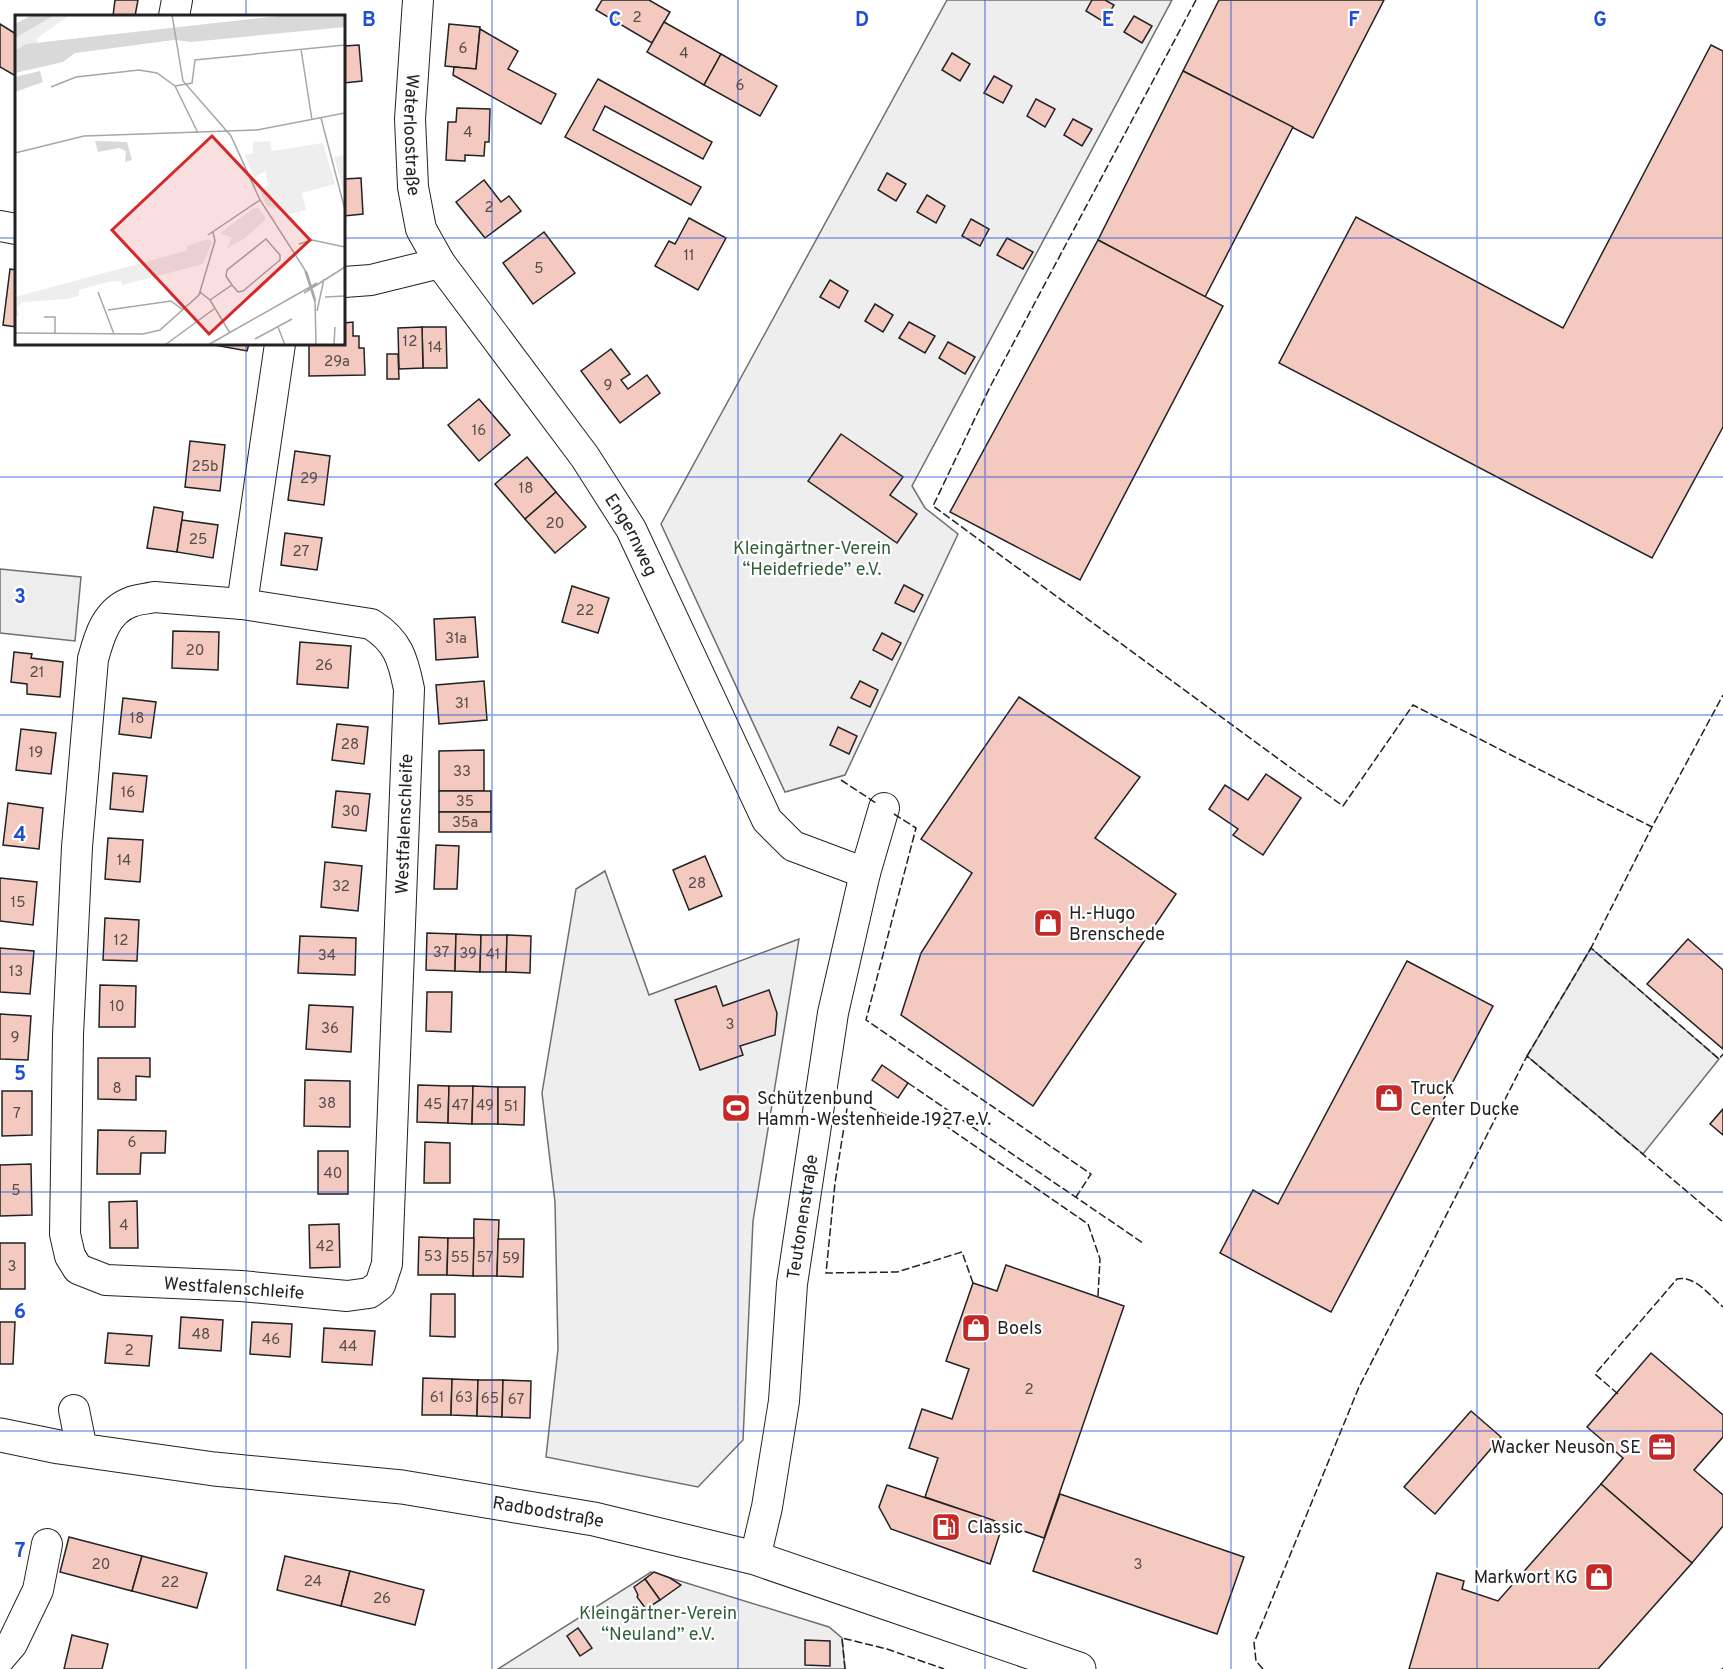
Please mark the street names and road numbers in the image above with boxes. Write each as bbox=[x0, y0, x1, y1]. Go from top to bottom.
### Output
street label: Waterloostraße bbox=[397, 73, 424, 198]
street label: Engernweg bbox=[598, 490, 662, 580]
street label: Westfalenschleife bbox=[392, 753, 419, 895]
street label: Teutonenstraße bbox=[783, 1153, 824, 1281]
street label: Westfalenschleife bbox=[163, 1273, 305, 1306]
street label: Radbodstraße bbox=[491, 1492, 606, 1534]

